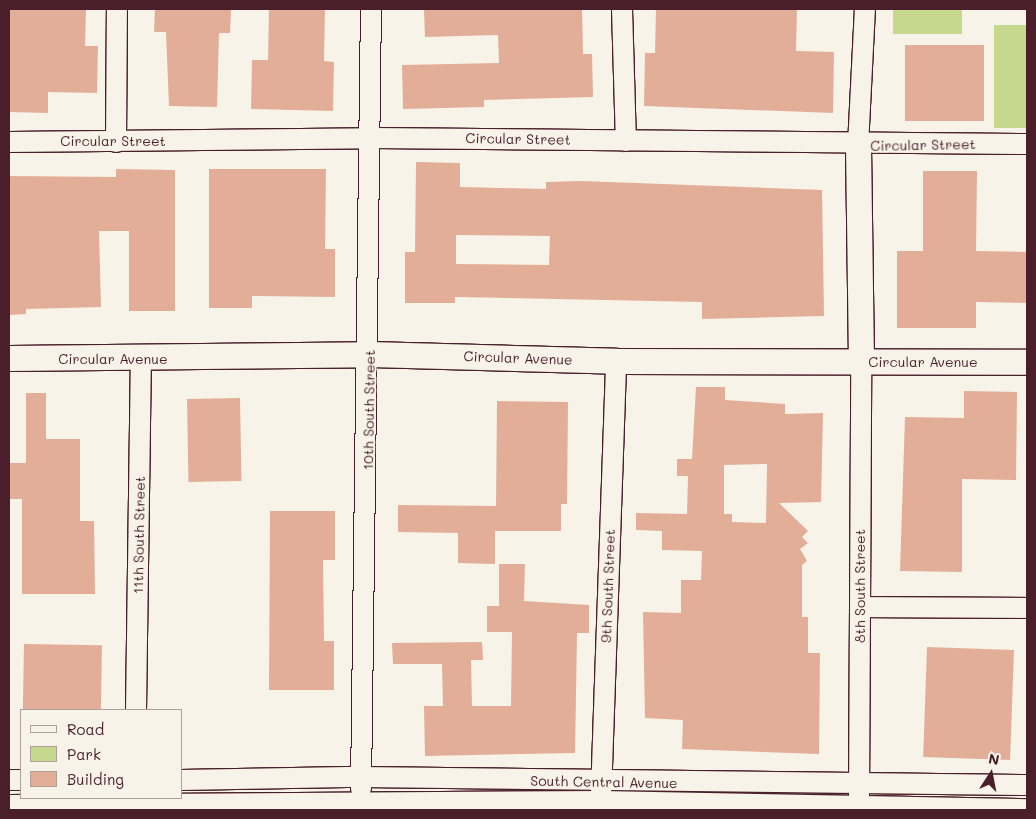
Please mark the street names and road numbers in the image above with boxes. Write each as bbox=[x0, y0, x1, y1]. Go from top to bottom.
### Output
street label: Circular Street bbox=[465, 130, 571, 148]
street label: Circular Street bbox=[60, 133, 166, 149]
street label: Circular Street bbox=[870, 136, 976, 154]
street label: Circular Avenue bbox=[463, 348, 573, 368]
street label: 10th South Street bbox=[360, 350, 378, 470]
street label: Circular Avenue bbox=[58, 351, 168, 367]
street label: Circular Avenue bbox=[868, 354, 978, 370]
street label: 11th South Street bbox=[130, 476, 148, 594]
street label: 9th South Street bbox=[598, 529, 618, 643]
street label: 8th South Street bbox=[852, 529, 868, 643]
street label: South Central Avenue bbox=[530, 772, 678, 792]

